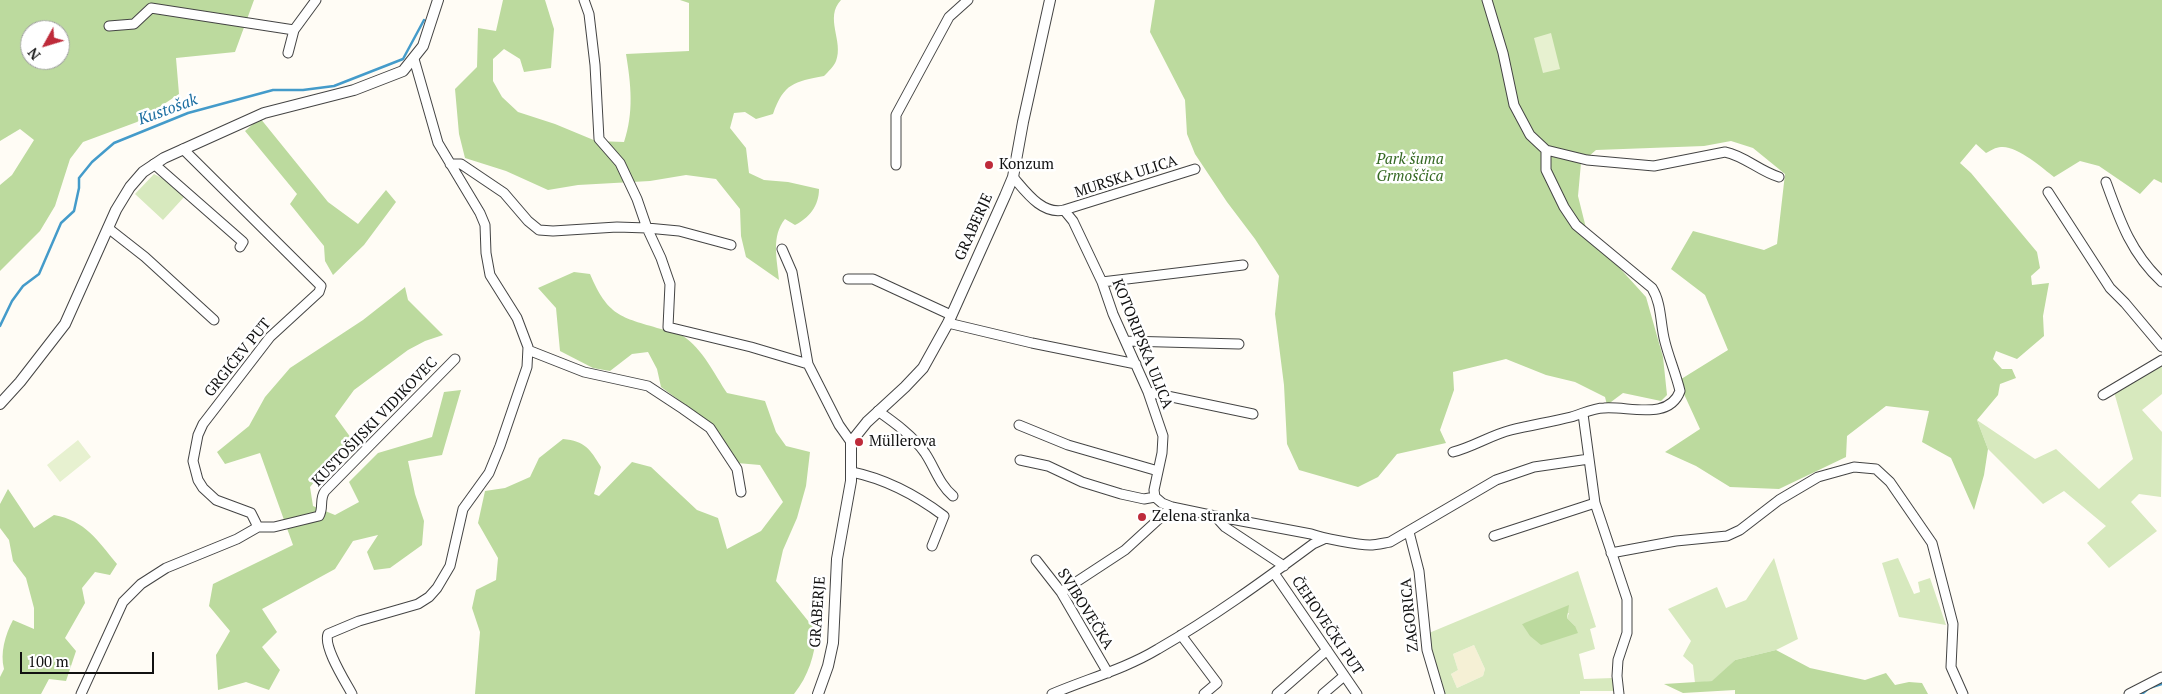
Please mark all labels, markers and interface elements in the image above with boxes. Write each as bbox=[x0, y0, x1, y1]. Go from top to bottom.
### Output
north arrow bbox=[20, 20, 70, 70]
text: N bbox=[23, 44, 44, 64]
water label: Kustošak bbox=[136, 90, 200, 130]
park label: Park šuma Grmoščica bbox=[1376, 151, 1444, 186]
street label: MURSKA ULICA bbox=[1072, 152, 1180, 202]
place label: Konzum bbox=[999, 156, 1054, 174]
marker: Konzum bbox=[983, 159, 995, 171]
street label: GRABERJE bbox=[951, 191, 997, 263]
street label: KOTORIPSKA ULICA bbox=[1108, 277, 1176, 411]
street label: GRGIĆEV PUT bbox=[201, 315, 275, 401]
street label: KUSTOŠIJSKI VIDIKOVEC bbox=[309, 354, 441, 490]
place label: Müllerova bbox=[869, 433, 936, 451]
marker: Müllerova bbox=[853, 436, 865, 448]
place label: Zelena stranka bbox=[1152, 508, 1250, 526]
marker: Zelena stranka bbox=[1136, 511, 1148, 523]
street label: SVIBOVEČKA bbox=[1053, 565, 1117, 653]
street label: ČEHOVEČKI PUT bbox=[1287, 573, 1367, 679]
street label: GRABERJE bbox=[807, 576, 829, 648]
street label: ZAGORICA bbox=[1397, 577, 1423, 653]
scale bar bbox=[22, 642, 156, 674]
text: 100 m bbox=[28, 651, 69, 671]

